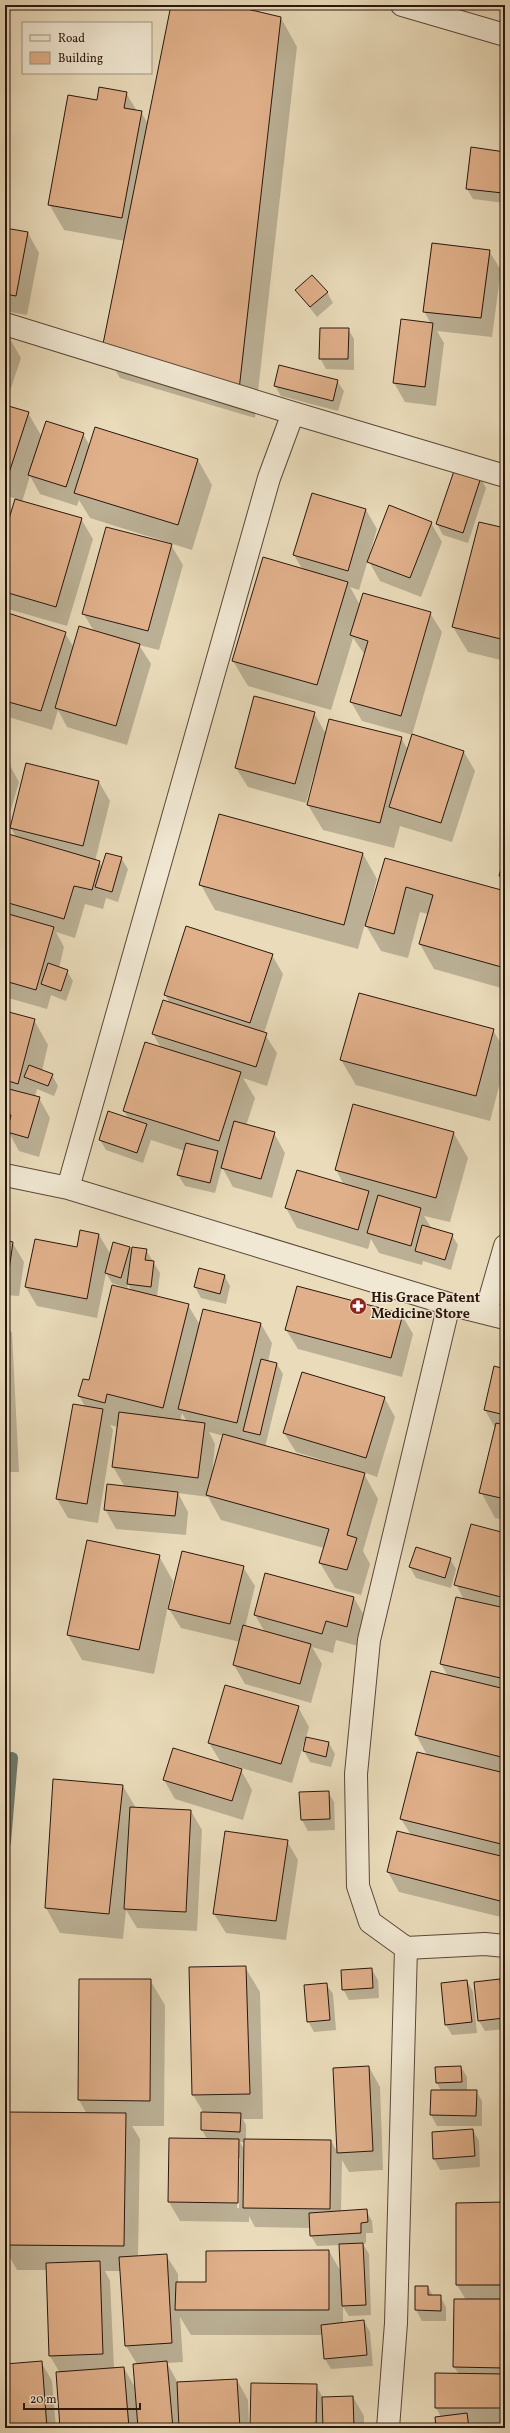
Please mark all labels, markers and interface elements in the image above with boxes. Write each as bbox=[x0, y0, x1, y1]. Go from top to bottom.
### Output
legend bbox=[22, 22, 152, 74]
text: Road bbox=[58, 31, 85, 47]
text: Building bbox=[58, 51, 103, 67]
place label: His Grace Patent Medicine Store bbox=[371, 1289, 480, 1324]
pharmacy icon: His Grace Patent Medicine Store bbox=[348, 1296, 368, 1316]
scale bar bbox=[24, 2385, 140, 2411]
text: 20 m bbox=[30, 2392, 57, 2408]

